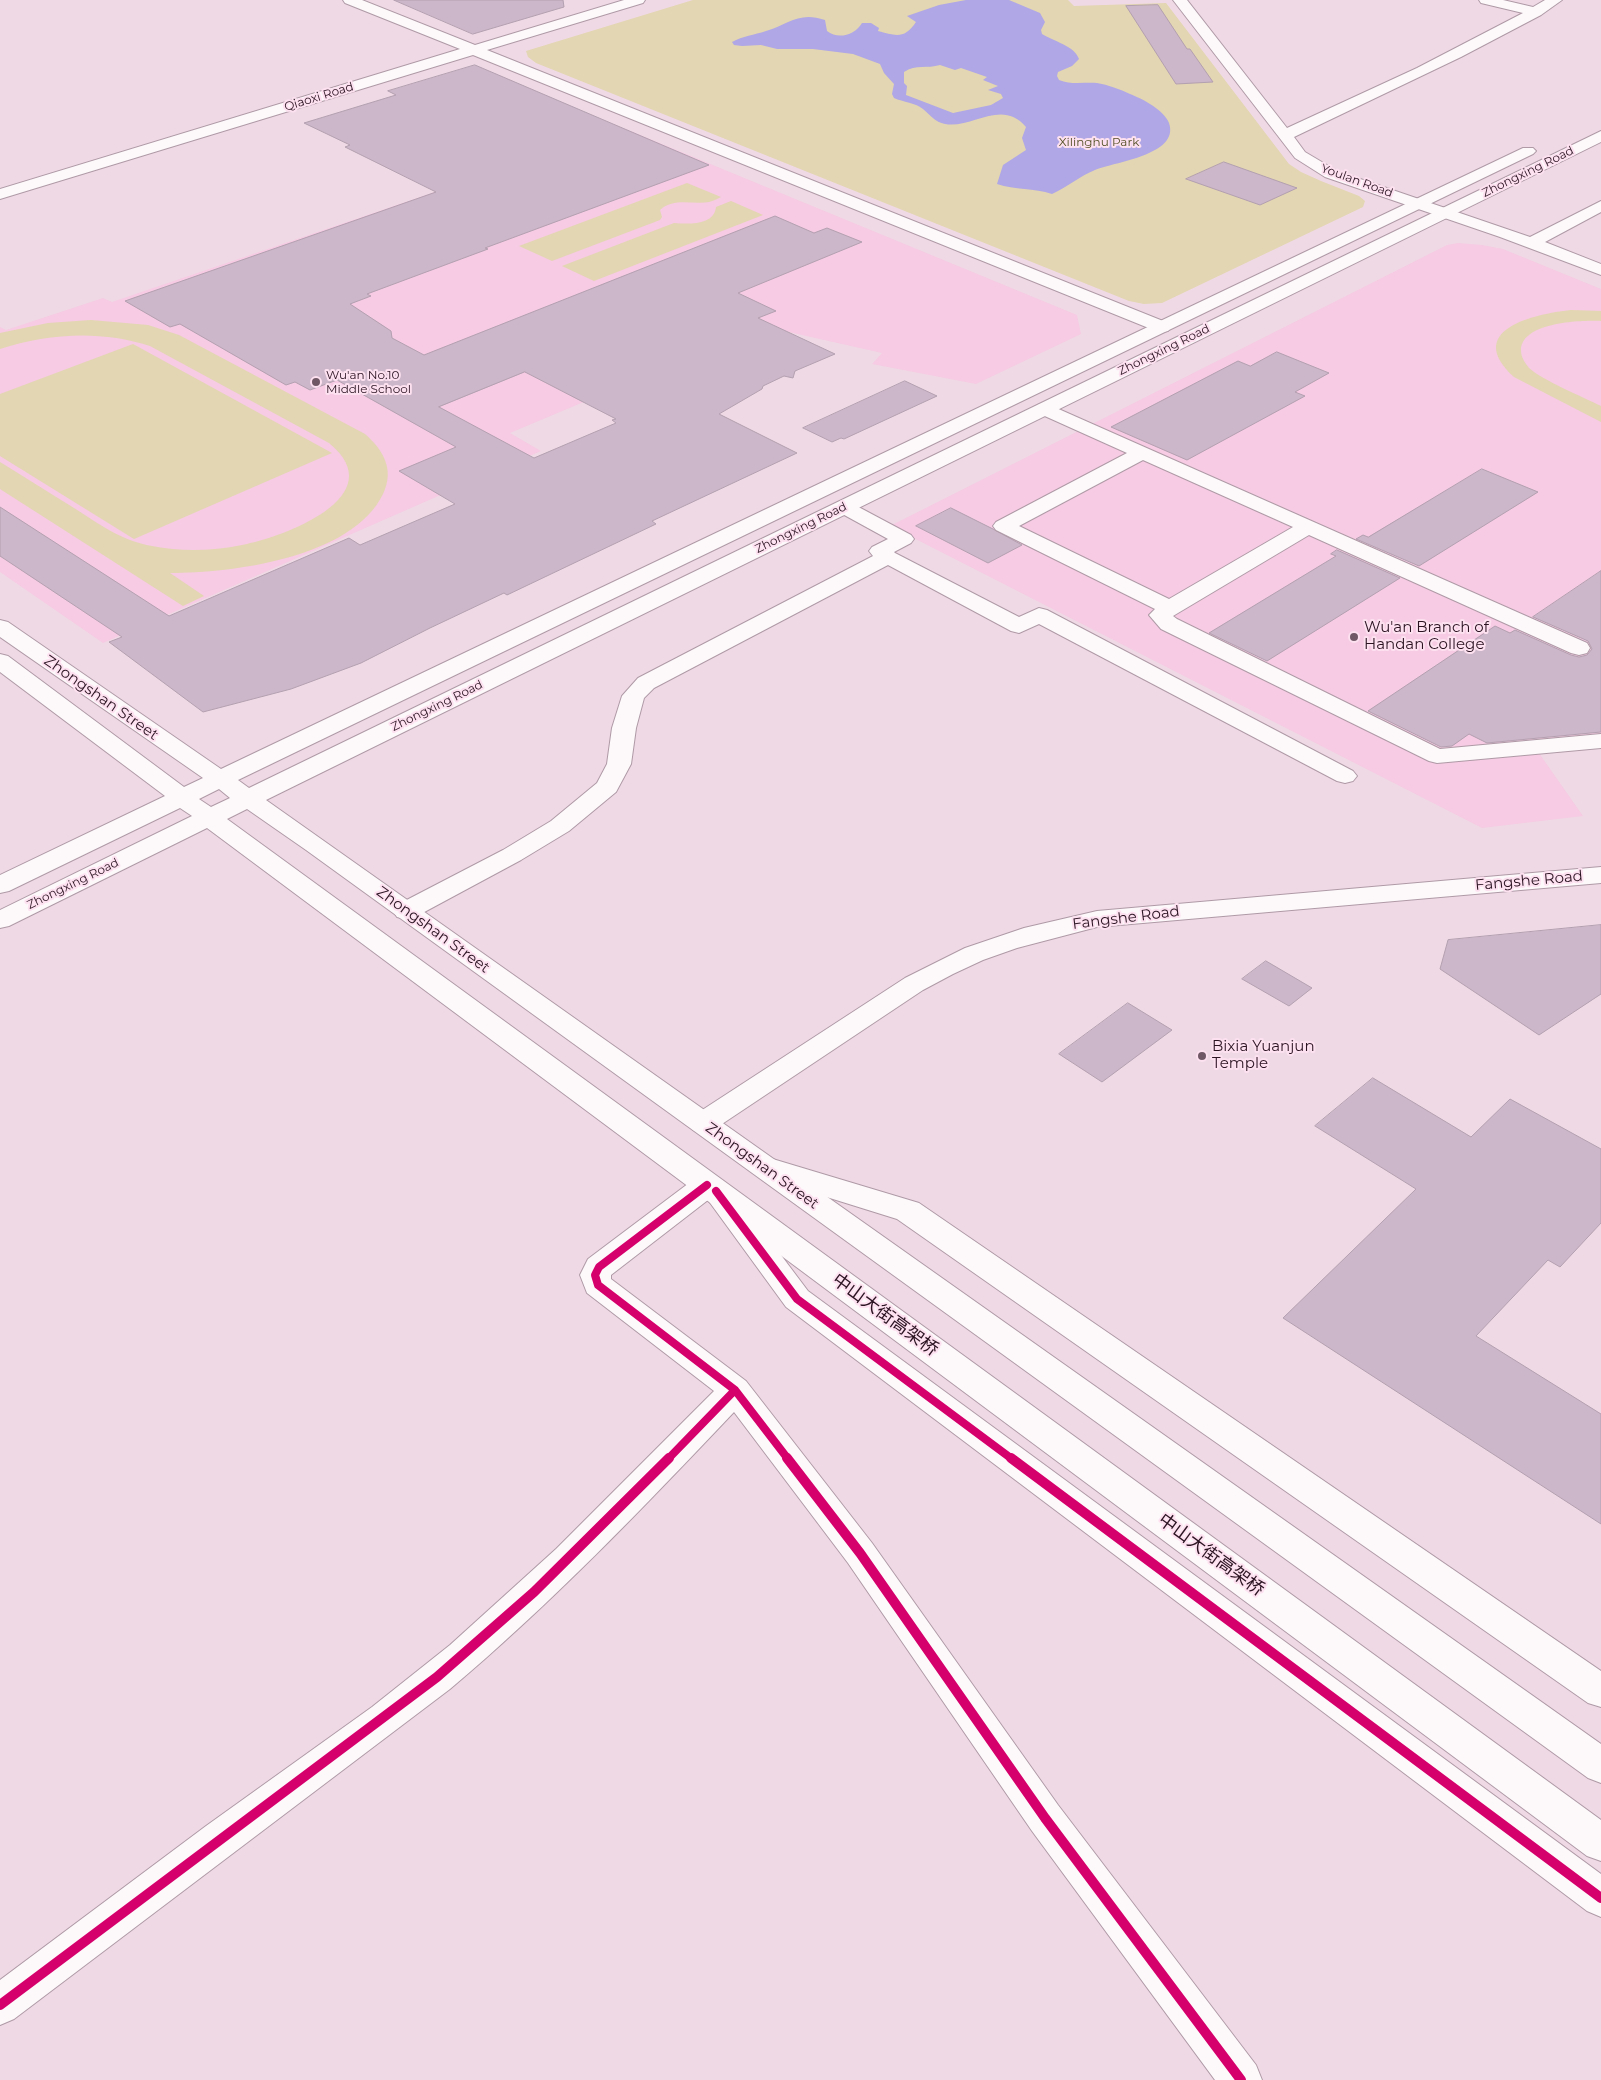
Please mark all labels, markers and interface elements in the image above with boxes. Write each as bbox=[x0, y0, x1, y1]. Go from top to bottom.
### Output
street label: Qiaoxi Road bbox=[283, 80, 355, 114]
park label: Xilinghu Park bbox=[1059, 135, 1139, 149]
street label: Zhongxing Road bbox=[1480, 144, 1576, 200]
street label: Youlan Road bbox=[1319, 161, 1395, 201]
street label: Zhongxing Road bbox=[1116, 322, 1212, 378]
place label: Wu'an No.10 Middle School bbox=[326, 368, 411, 396]
marker: Wu'an No.10 Middle School bbox=[310, 376, 322, 388]
street label: Zhongxing Road bbox=[753, 500, 849, 556]
place label: Wu'an Branch of Handan College bbox=[1364, 619, 1489, 654]
marker: Wu'an Branch of Handan College bbox=[1348, 631, 1360, 643]
street label: Zhongshan Street bbox=[40, 652, 162, 744]
street label: Zhongxing Road bbox=[389, 678, 485, 734]
street label: Zhongxing Road bbox=[25, 856, 121, 912]
street label: Fangshe Road bbox=[1474, 867, 1584, 895]
street label: Zhongshan Street bbox=[373, 883, 493, 977]
street label: Fangshe Road bbox=[1071, 902, 1181, 934]
place label: Bixia Yuanjun Temple bbox=[1212, 1038, 1315, 1073]
marker: Bixia Yuanjun Temple bbox=[1196, 1050, 1208, 1062]
street label: Zhongshan Street bbox=[702, 1119, 822, 1213]
street label: 中山大街高架桥 bbox=[828, 1269, 942, 1361]
street label: 中山大街高架桥 bbox=[1154, 1509, 1268, 1601]

